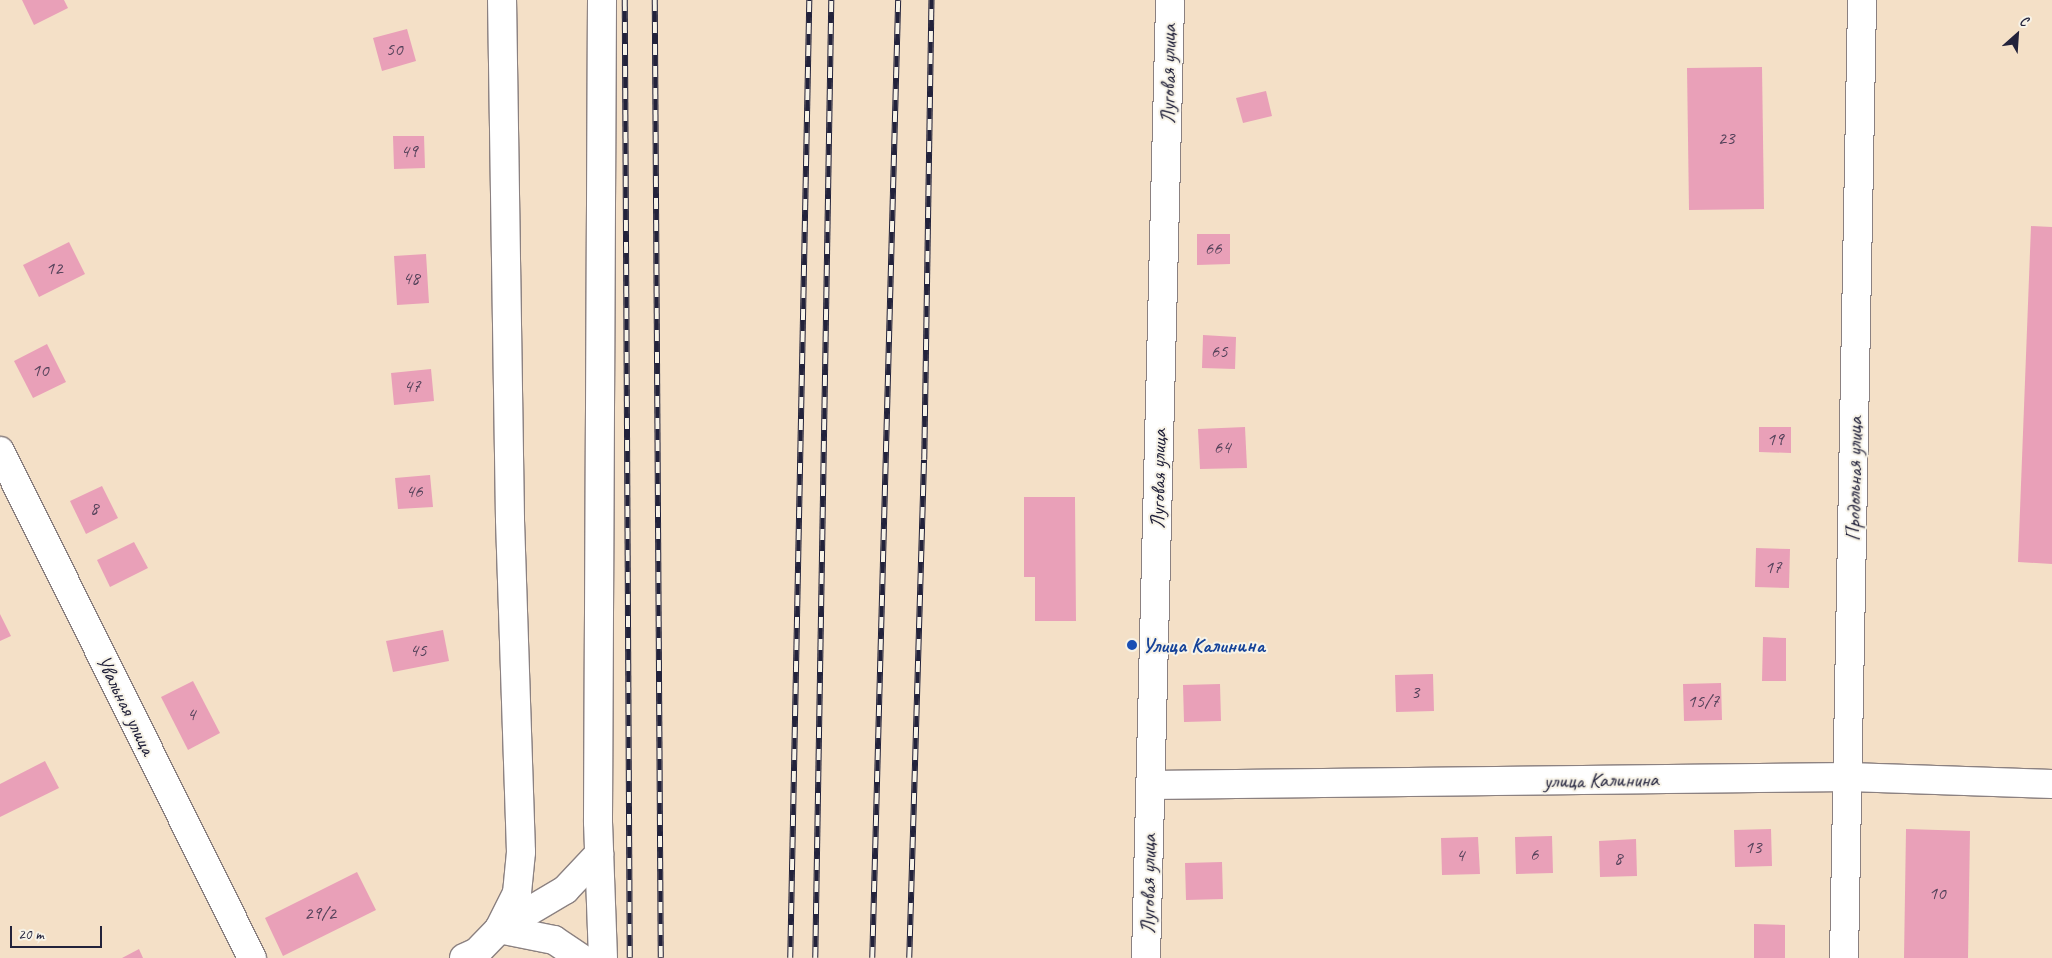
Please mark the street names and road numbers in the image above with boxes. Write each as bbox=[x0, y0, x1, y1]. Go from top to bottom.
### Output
street label: Луговая улица bbox=[1155, 23, 1181, 125]
street label: Продольная улица bbox=[1840, 416, 1868, 542]
street label: Луговая улица bbox=[1145, 428, 1171, 530]
street label: Увальная улица bbox=[91, 651, 161, 759]
street label: улица Калинина bbox=[1543, 766, 1659, 794]
street label: Луговая улица bbox=[1135, 833, 1161, 935]

